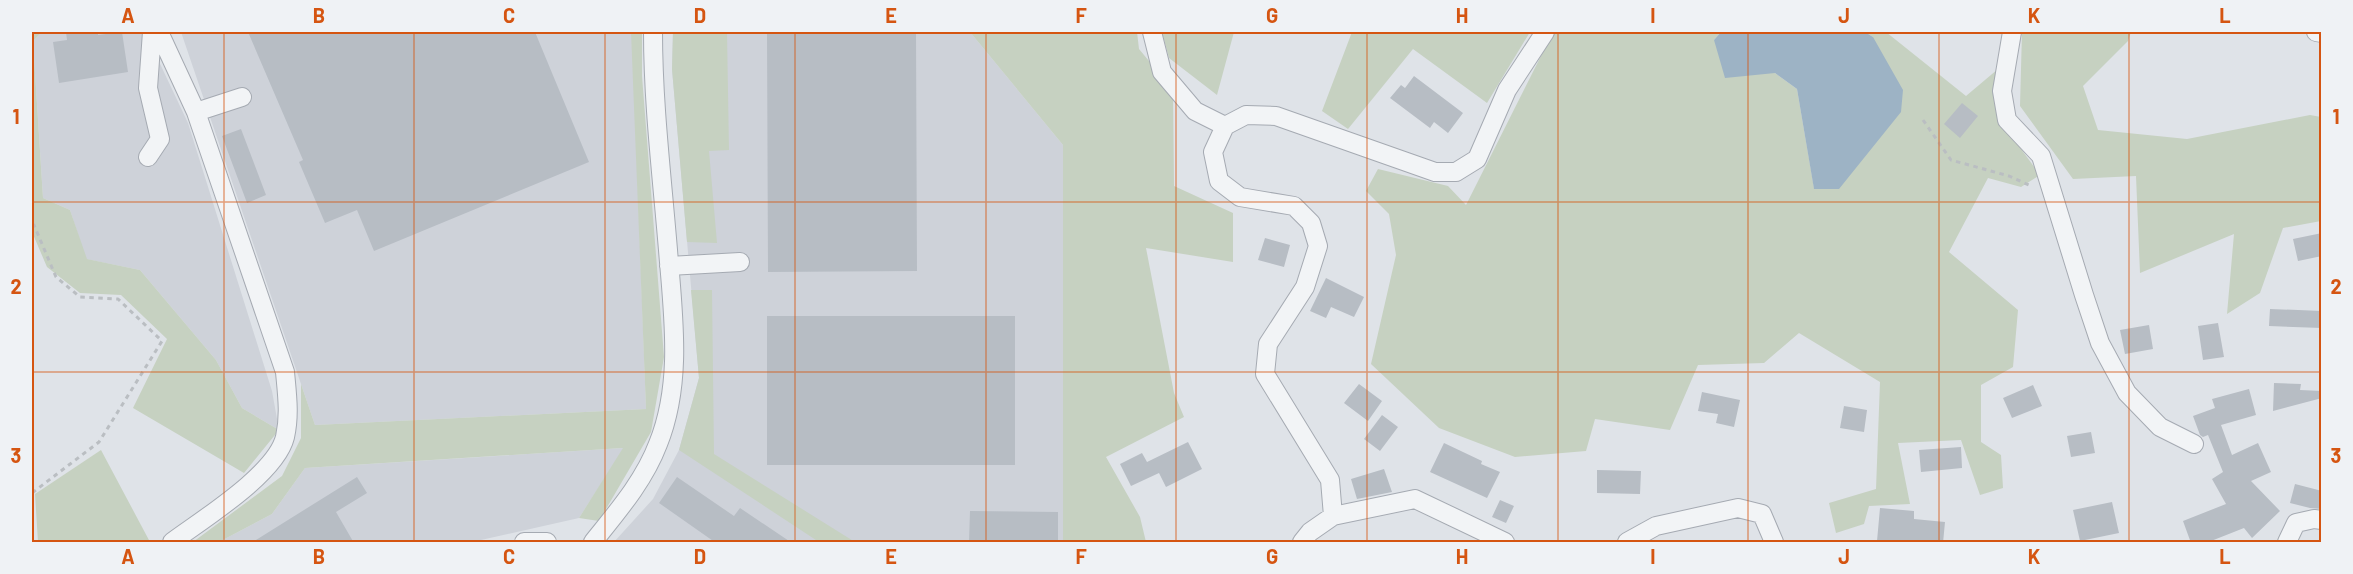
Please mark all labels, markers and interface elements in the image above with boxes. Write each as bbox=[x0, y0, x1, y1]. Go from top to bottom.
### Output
text: A bbox=[121, 3, 135, 27]
text: B bbox=[313, 3, 325, 27]
text: C bbox=[503, 3, 515, 27]
text: D bbox=[694, 3, 706, 27]
text: E bbox=[885, 3, 897, 27]
text: F bbox=[1075, 3, 1087, 27]
text: G bbox=[1266, 3, 1278, 27]
text: H bbox=[1456, 3, 1468, 27]
text: I bbox=[1650, 3, 1656, 27]
text: J bbox=[1838, 3, 1850, 27]
text: K bbox=[2028, 3, 2041, 27]
text: L bbox=[2219, 3, 2231, 27]
text: 1 bbox=[12, 104, 20, 128]
text: 1 bbox=[2332, 104, 2340, 128]
text: 2 bbox=[10, 274, 22, 298]
text: 2 bbox=[2330, 274, 2342, 298]
text: 3 bbox=[11, 443, 21, 467]
text: 3 bbox=[2331, 443, 2341, 467]
text: A bbox=[121, 544, 135, 568]
text: B bbox=[313, 544, 325, 568]
text: C bbox=[503, 544, 515, 568]
text: D bbox=[694, 544, 706, 568]
text: E bbox=[885, 544, 897, 568]
text: F bbox=[1075, 544, 1087, 568]
text: G bbox=[1266, 544, 1278, 568]
text: H bbox=[1456, 544, 1468, 568]
text: I bbox=[1650, 544, 1656, 568]
text: J bbox=[1838, 544, 1850, 568]
text: K bbox=[2028, 544, 2041, 568]
text: L bbox=[2219, 544, 2231, 568]

